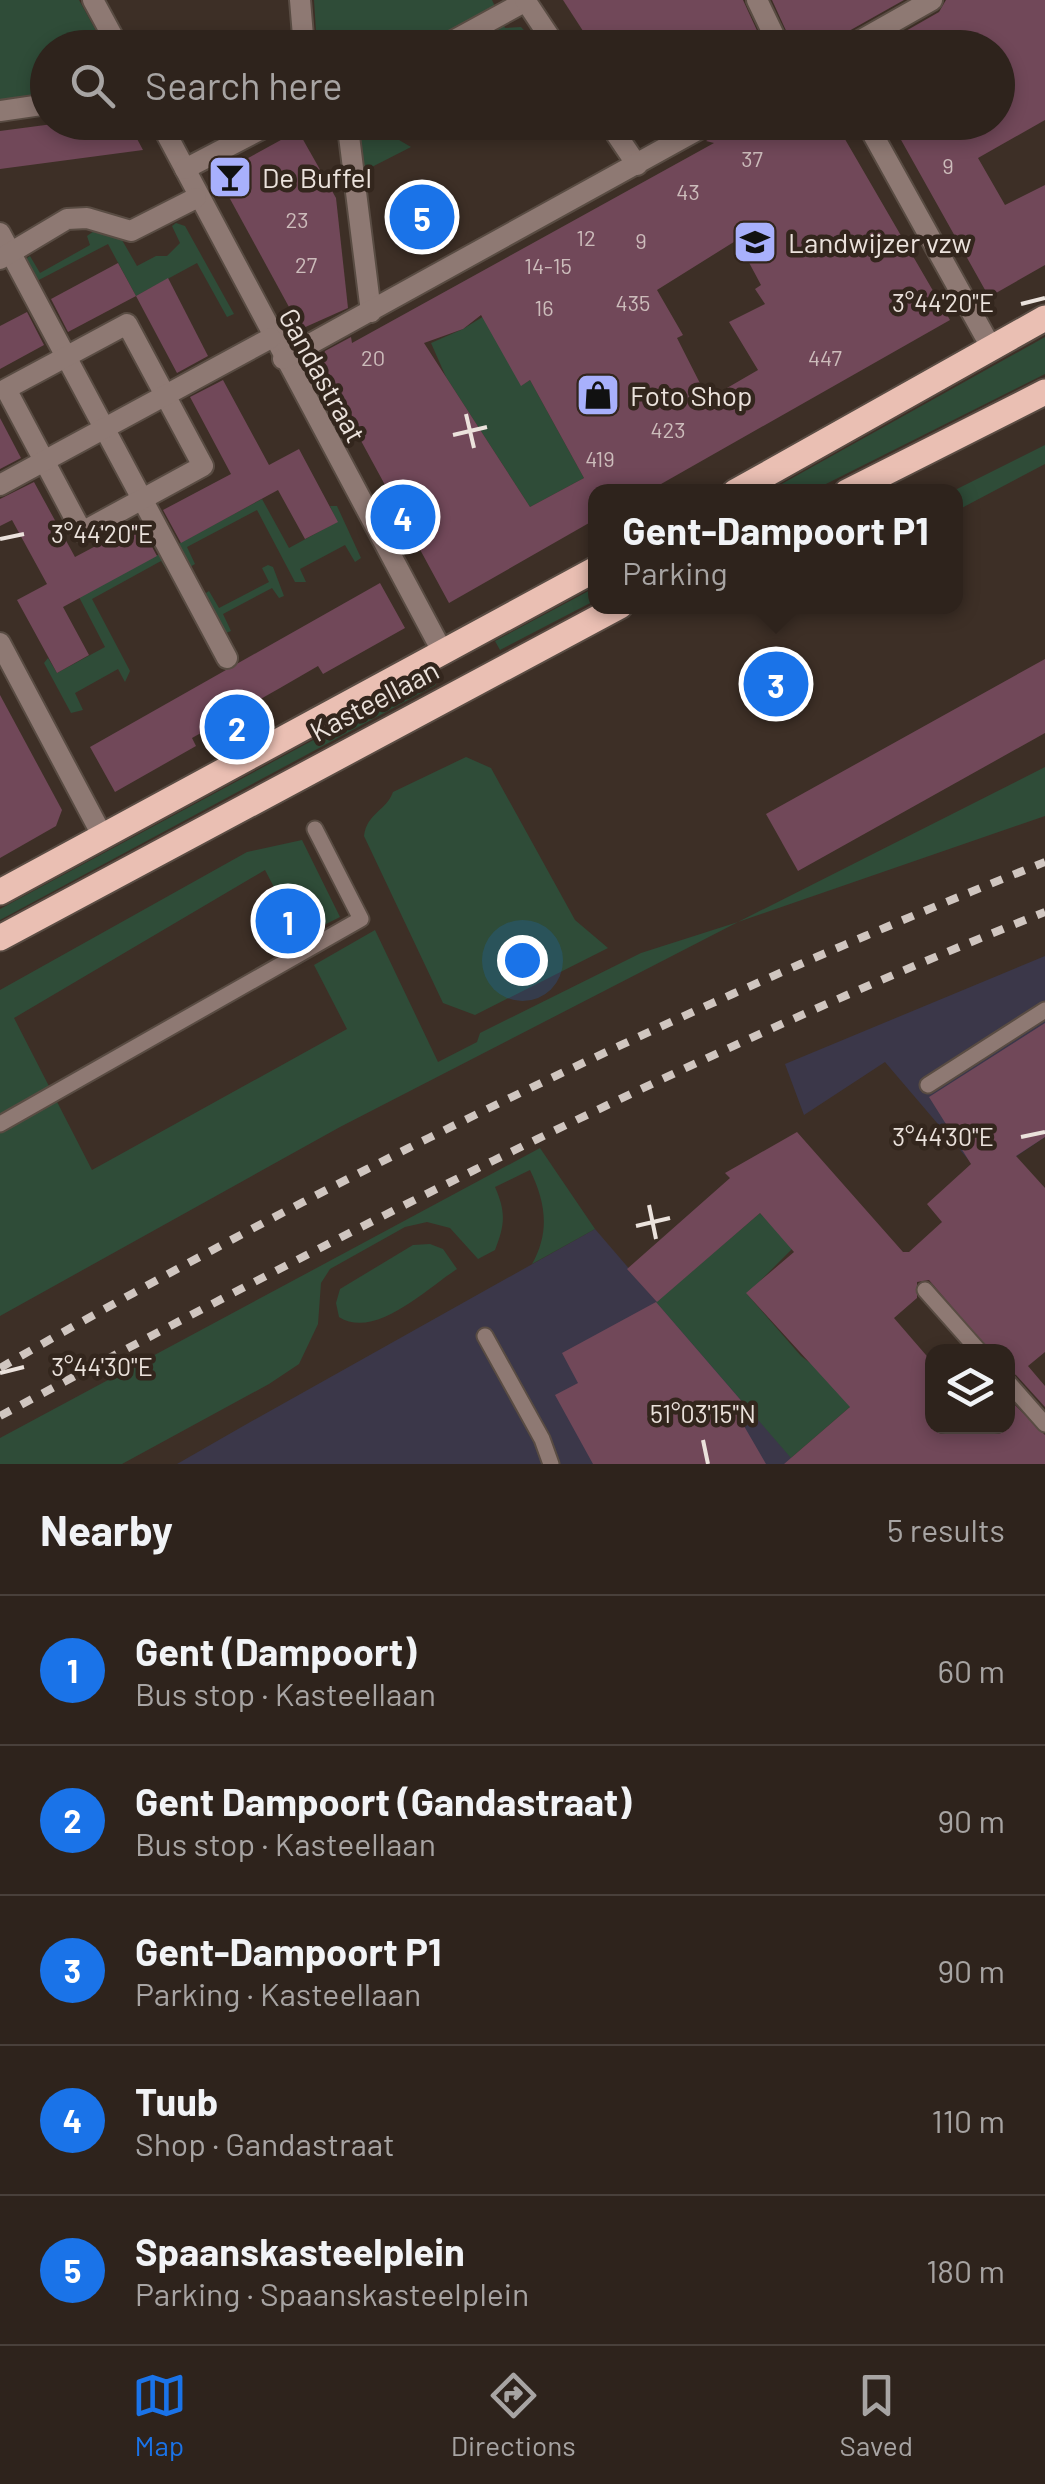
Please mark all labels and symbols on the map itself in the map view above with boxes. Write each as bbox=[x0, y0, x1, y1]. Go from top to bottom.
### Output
house number: 37 bbox=[741, 145, 763, 171]
house number: 9 bbox=[942, 152, 954, 178]
bar icon: De Buffel bbox=[207, 154, 253, 200]
place label: De Buffel bbox=[262, 160, 372, 194]
house number: 43 bbox=[676, 178, 700, 204]
pin: 5 bbox=[390, 180, 454, 254]
house number: 23 bbox=[286, 206, 309, 232]
school or university icon: Landwijzer vzw bbox=[732, 219, 778, 265]
house number: 12 bbox=[576, 224, 596, 250]
place label: Landwijzer vzw bbox=[788, 225, 972, 259]
house number: 9 bbox=[635, 227, 647, 253]
house number: 27 bbox=[295, 251, 317, 277]
house number: 14-15 bbox=[524, 252, 572, 278]
text: 3°44'20"E bbox=[892, 287, 994, 317]
house number: 435 bbox=[616, 289, 650, 315]
house number: 16 bbox=[534, 294, 554, 320]
street label: Gandastraat bbox=[272, 302, 374, 448]
house number: 20 bbox=[361, 344, 385, 370]
house number: 447 bbox=[808, 344, 842, 370]
shop icon: Foto Shop bbox=[575, 372, 621, 418]
place label: Foto Shop bbox=[630, 378, 752, 412]
house number: 423 bbox=[650, 416, 686, 442]
house number: 419 bbox=[585, 445, 615, 471]
pin: 4 bbox=[370, 480, 436, 554]
text: 3°44'20"E bbox=[51, 518, 153, 548]
pin: 3 bbox=[744, 646, 808, 722]
street label: Kasteellaan bbox=[304, 652, 444, 748]
pin: 2 bbox=[204, 690, 270, 764]
pin: 1 bbox=[256, 884, 320, 958]
your location bbox=[497, 935, 548, 986]
text: 3°44'30"E bbox=[892, 1121, 994, 1151]
text: 3°44'30"E bbox=[51, 1351, 153, 1381]
text: 51°03'15"N bbox=[650, 1398, 756, 1428]

